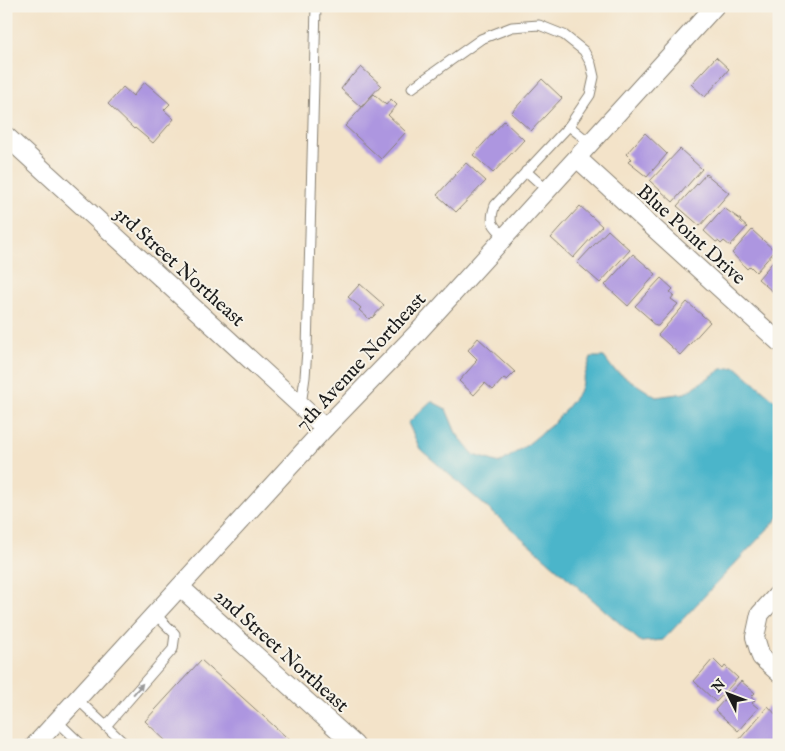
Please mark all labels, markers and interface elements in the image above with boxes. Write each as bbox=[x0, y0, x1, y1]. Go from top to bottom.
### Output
street label: Blue Point Drive bbox=[631, 180, 751, 291]
street label: 3rd Street Northeast bbox=[108, 202, 250, 333]
street label: 7th Avenue Northeast bbox=[290, 287, 432, 437]
street label: 2nd Street Northeast bbox=[208, 584, 354, 718]
north arrow bbox=[702, 668, 752, 718]
text: N bbox=[708, 675, 730, 697]
one-way arrow bbox=[133, 683, 144, 696]

